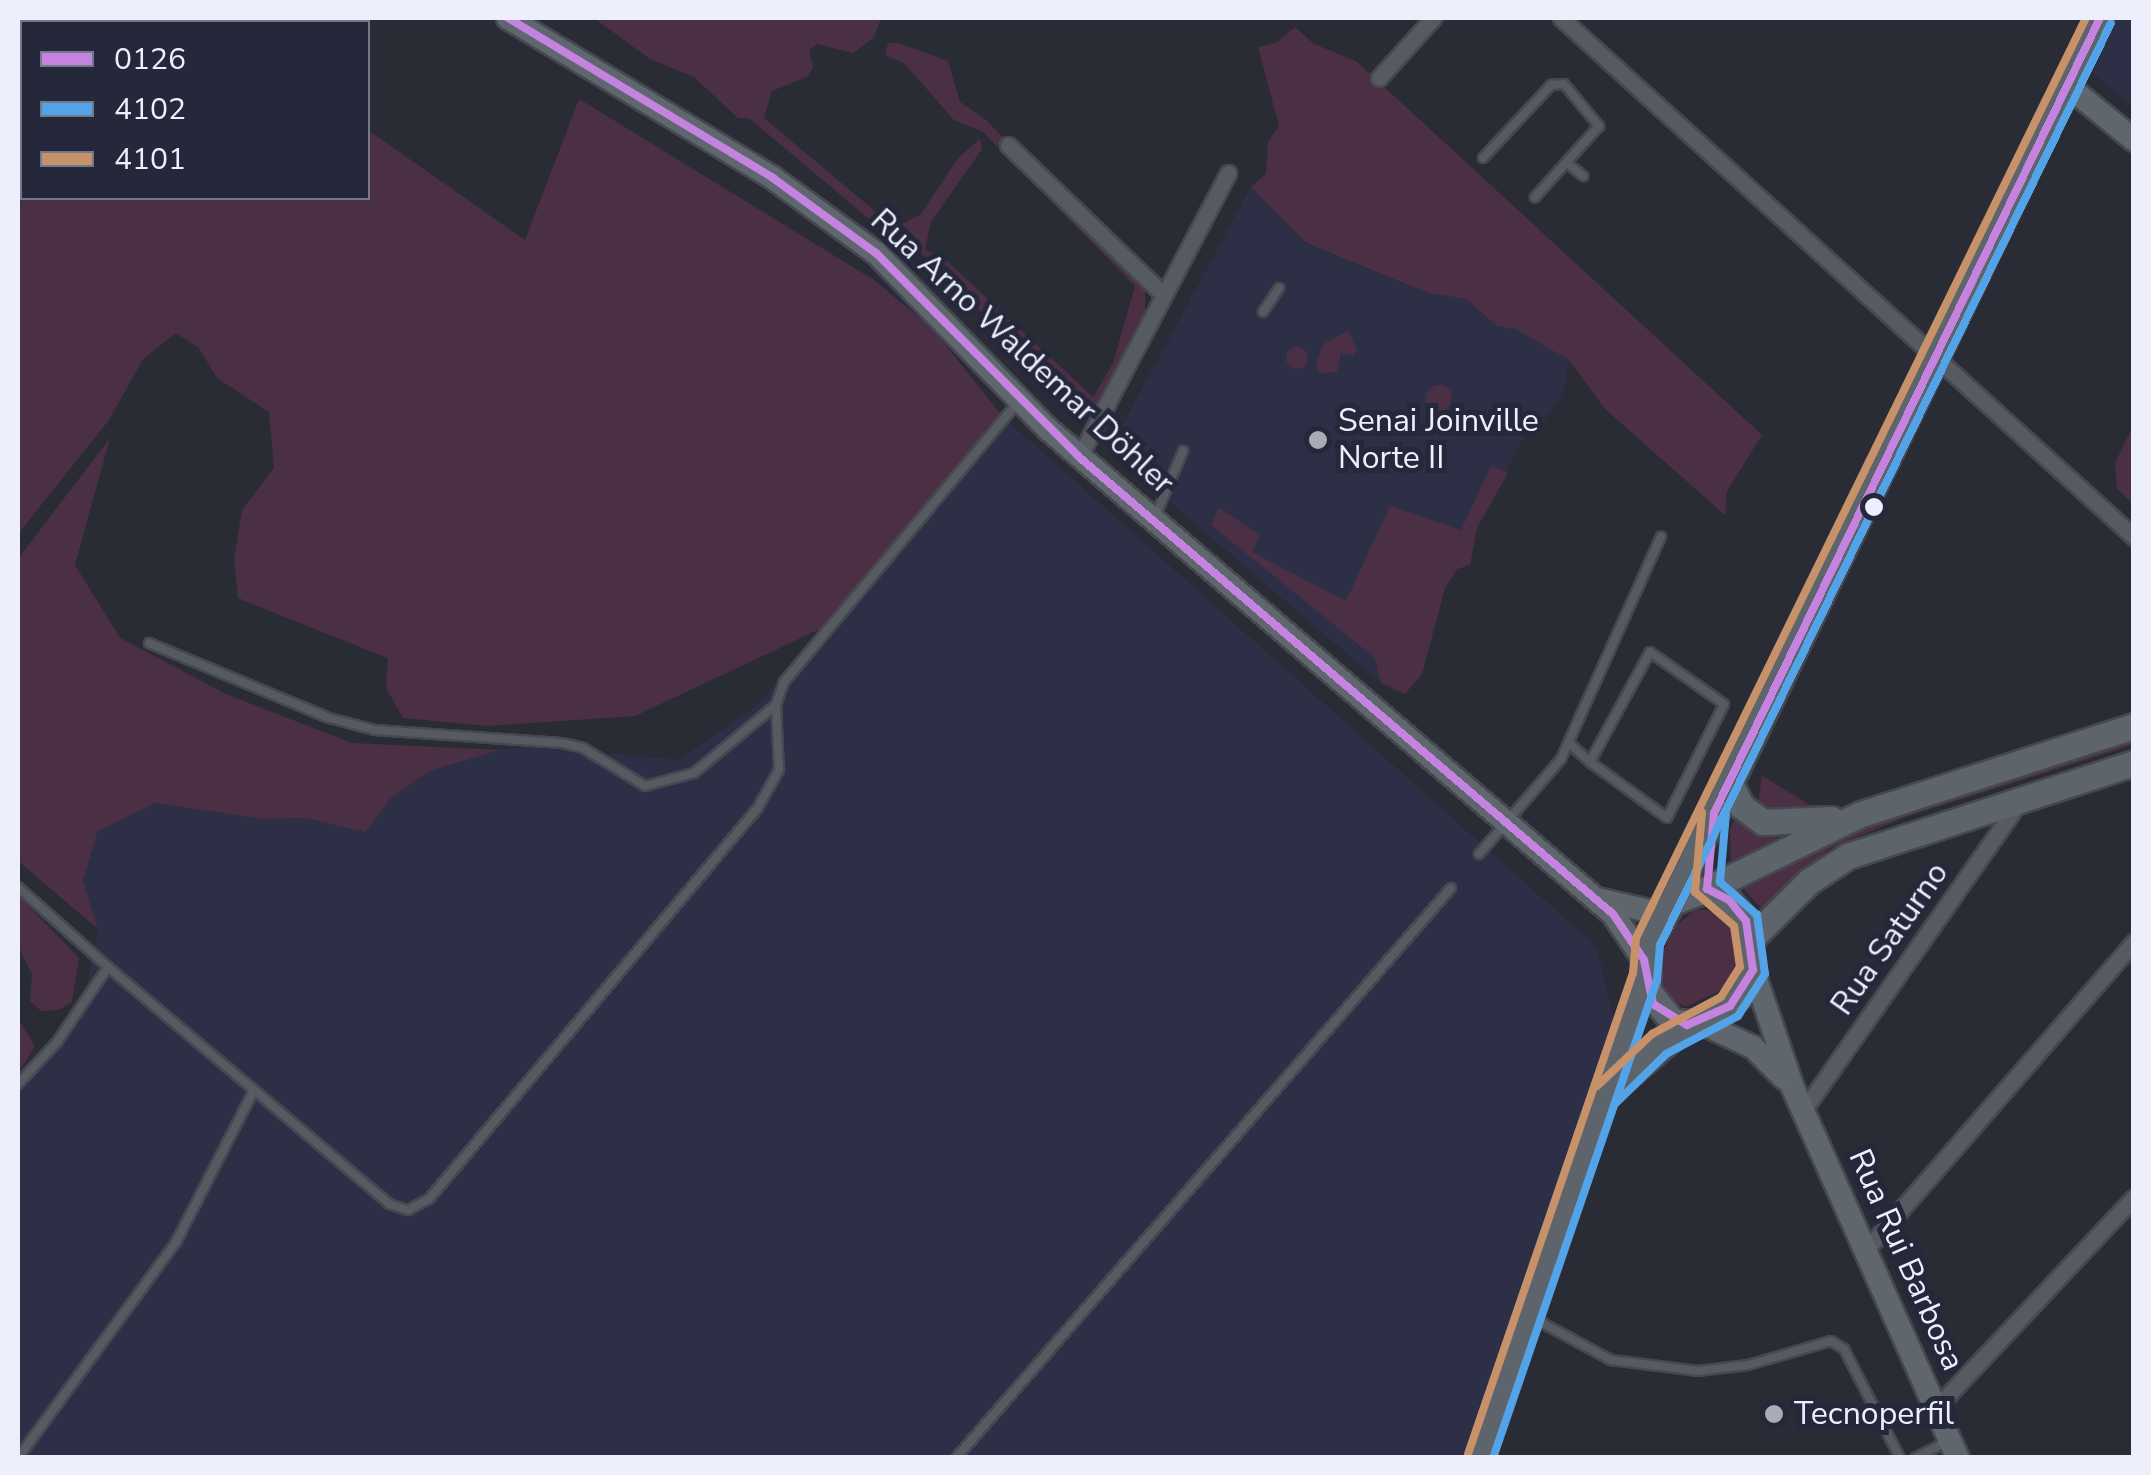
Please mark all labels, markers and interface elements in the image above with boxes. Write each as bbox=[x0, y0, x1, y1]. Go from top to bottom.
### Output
legend bbox=[20, 20, 370, 200]
text: 0126 bbox=[114, 39, 186, 80]
text: 4102 bbox=[114, 89, 186, 130]
text: 4101 bbox=[114, 139, 186, 180]
street label: Rua Arno Waldemar Döhler bbox=[862, 201, 1182, 503]
place label: Senai Joinville Norte II bbox=[1338, 403, 1539, 478]
marker: Senai Joinville Norte II bbox=[1307, 429, 1329, 451]
unlabelled marker bbox=[1864, 497, 1884, 517]
street label: Rua Saturno bbox=[1823, 855, 1957, 1023]
street label: Rua Rui Barbosa bbox=[1840, 1143, 1972, 1377]
place label: Tecnoperfil bbox=[1794, 1395, 1954, 1433]
marker: Tecnoperfil bbox=[1763, 1403, 1785, 1425]

